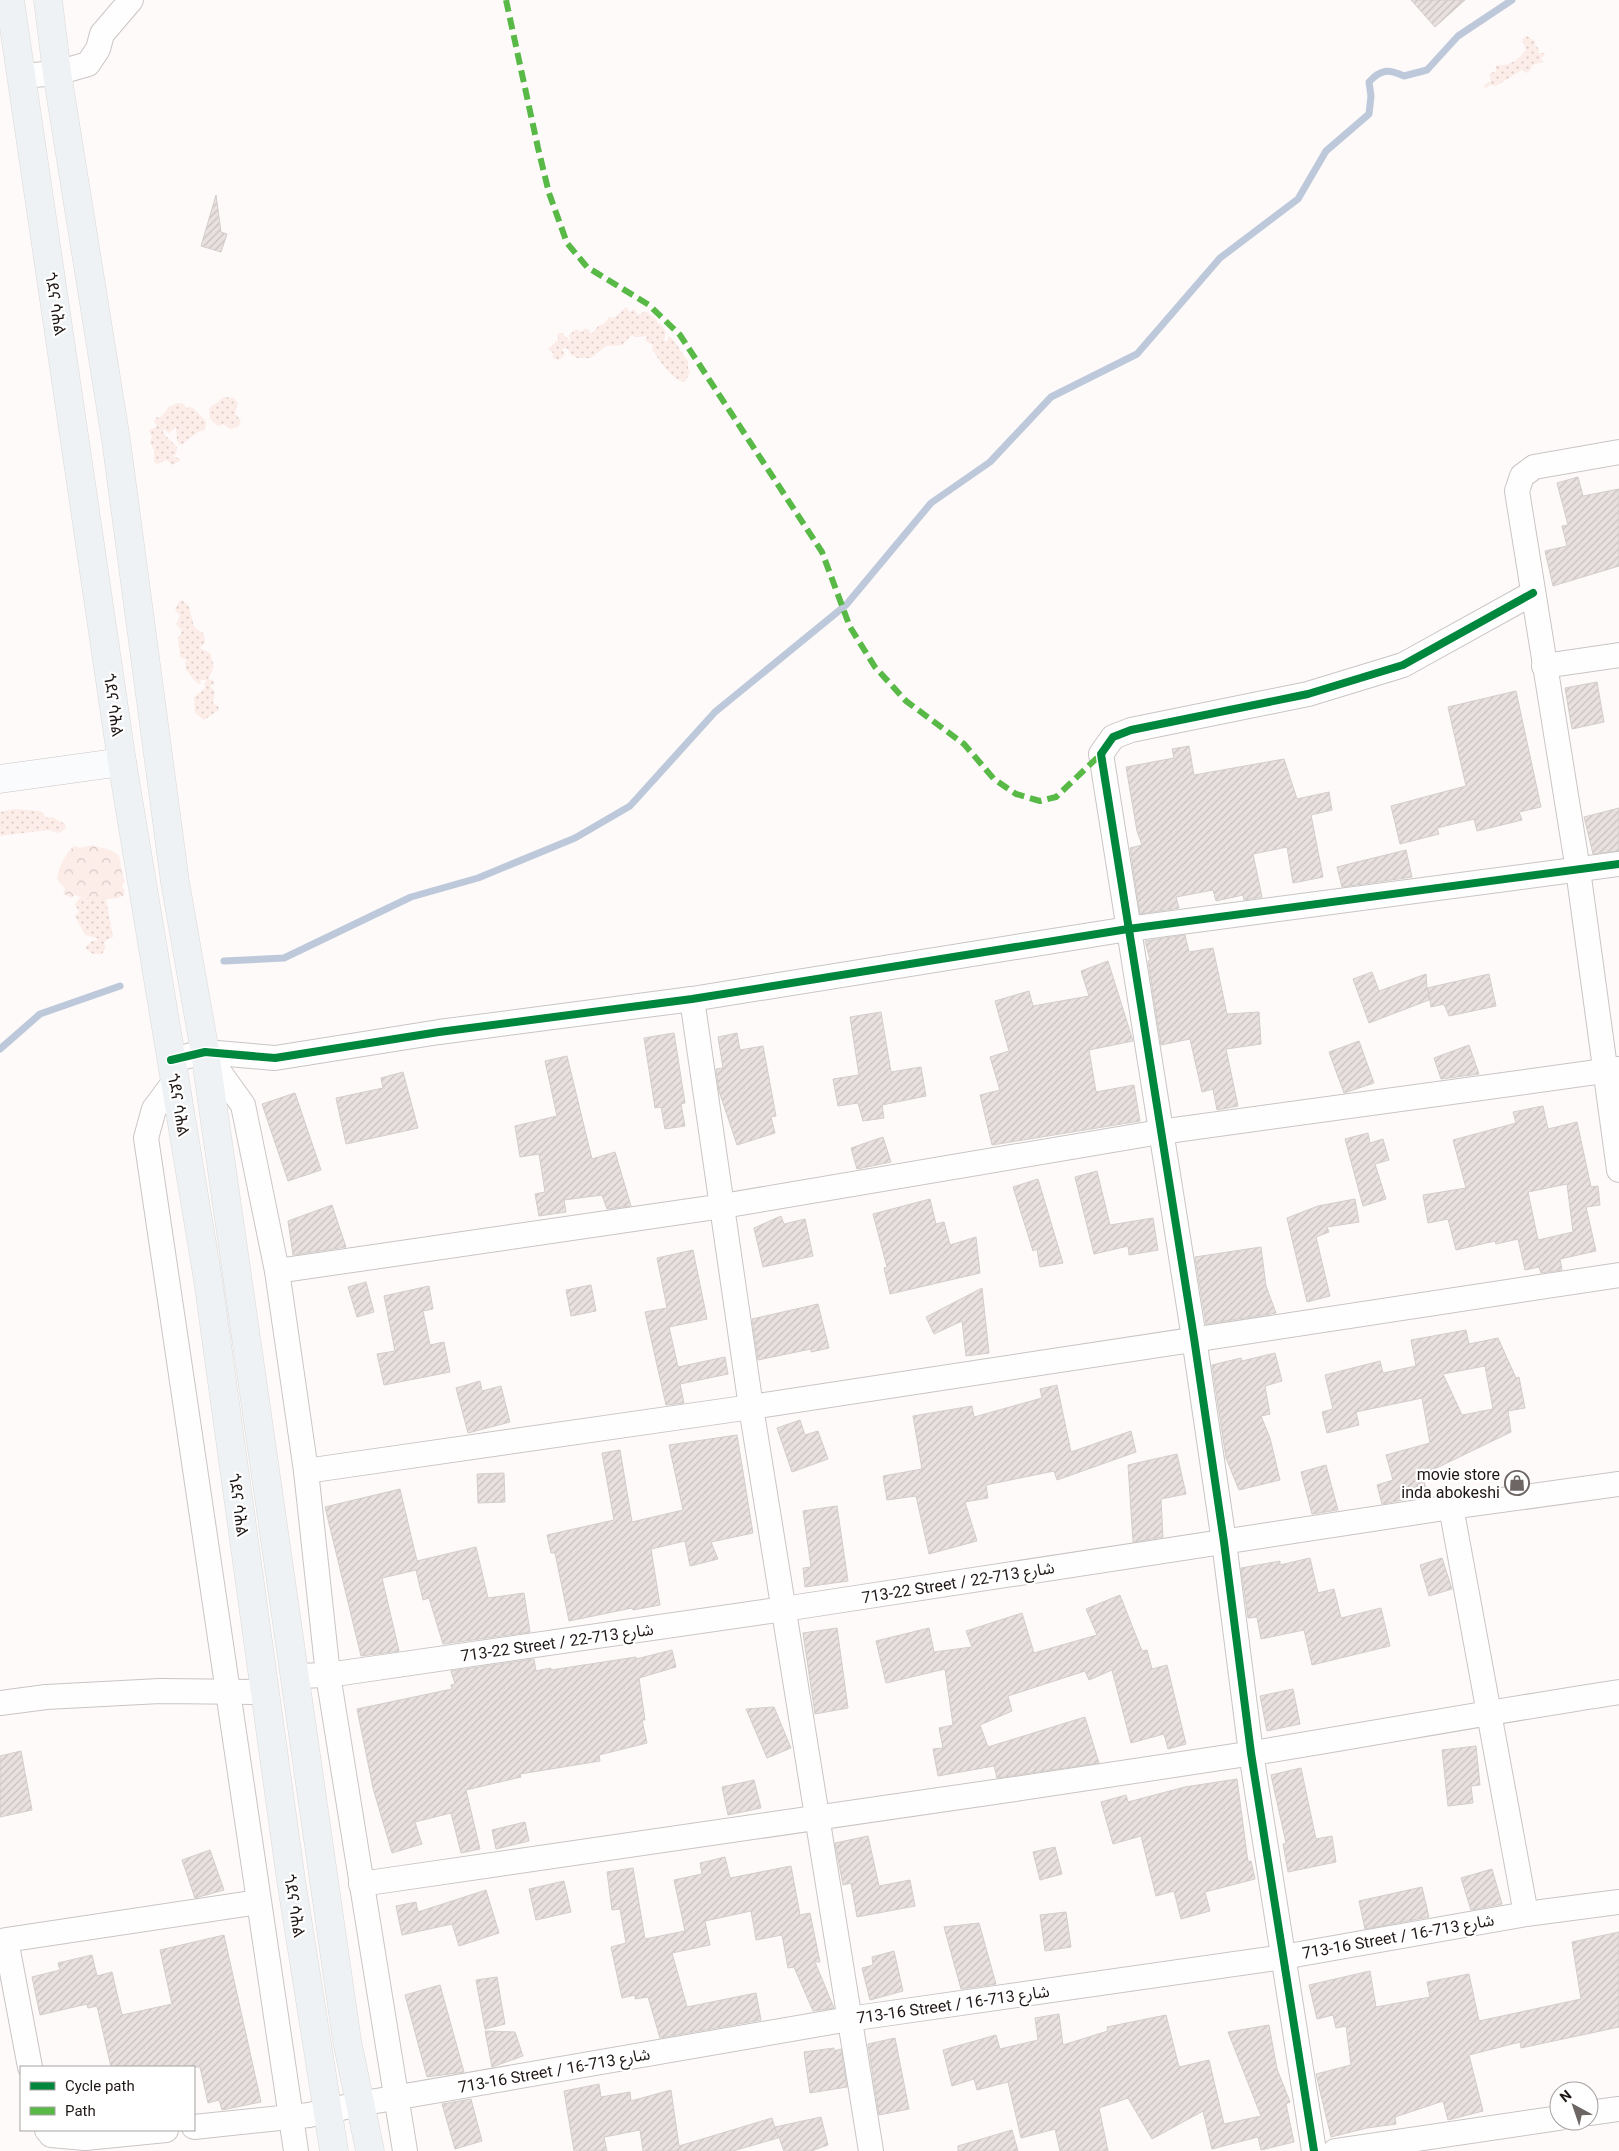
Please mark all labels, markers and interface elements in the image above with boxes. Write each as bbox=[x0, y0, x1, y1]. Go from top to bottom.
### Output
street label: ጎደና ሳሕል bbox=[41, 271, 70, 337]
street label: ጎደና ሳሕል bbox=[100, 672, 127, 738]
street label: ጎደና ሳሕል bbox=[164, 1072, 193, 1138]
place label: movie store inda abokeshi bbox=[1401, 1465, 1500, 1502]
shop icon: movie store inda abokeshi bbox=[1504, 1470, 1530, 1496]
street label: ጎደና ሳሕል bbox=[225, 1472, 252, 1538]
street label: 713-22 Street / شارع 713-22 bbox=[860, 1558, 1056, 1610]
street label: 713-22 Street / شارع 713-22 bbox=[459, 1620, 655, 1668]
street label: ጎደና ሳሕል bbox=[280, 1873, 309, 1939]
street label: 713-16 Street / شارع 713-16 bbox=[1301, 1910, 1496, 1966]
street label: 713-16 Street / شارع 713-16 bbox=[855, 1982, 1051, 2030]
street label: 713-16 Street / شارع 713-16 bbox=[457, 2044, 652, 2100]
legend bbox=[20, 2066, 195, 2131]
text: Cycle path bbox=[65, 2077, 135, 2095]
north arrow bbox=[1549, 2081, 1599, 2131]
text: N bbox=[1557, 2087, 1575, 2105]
text: Path bbox=[65, 2102, 96, 2120]

